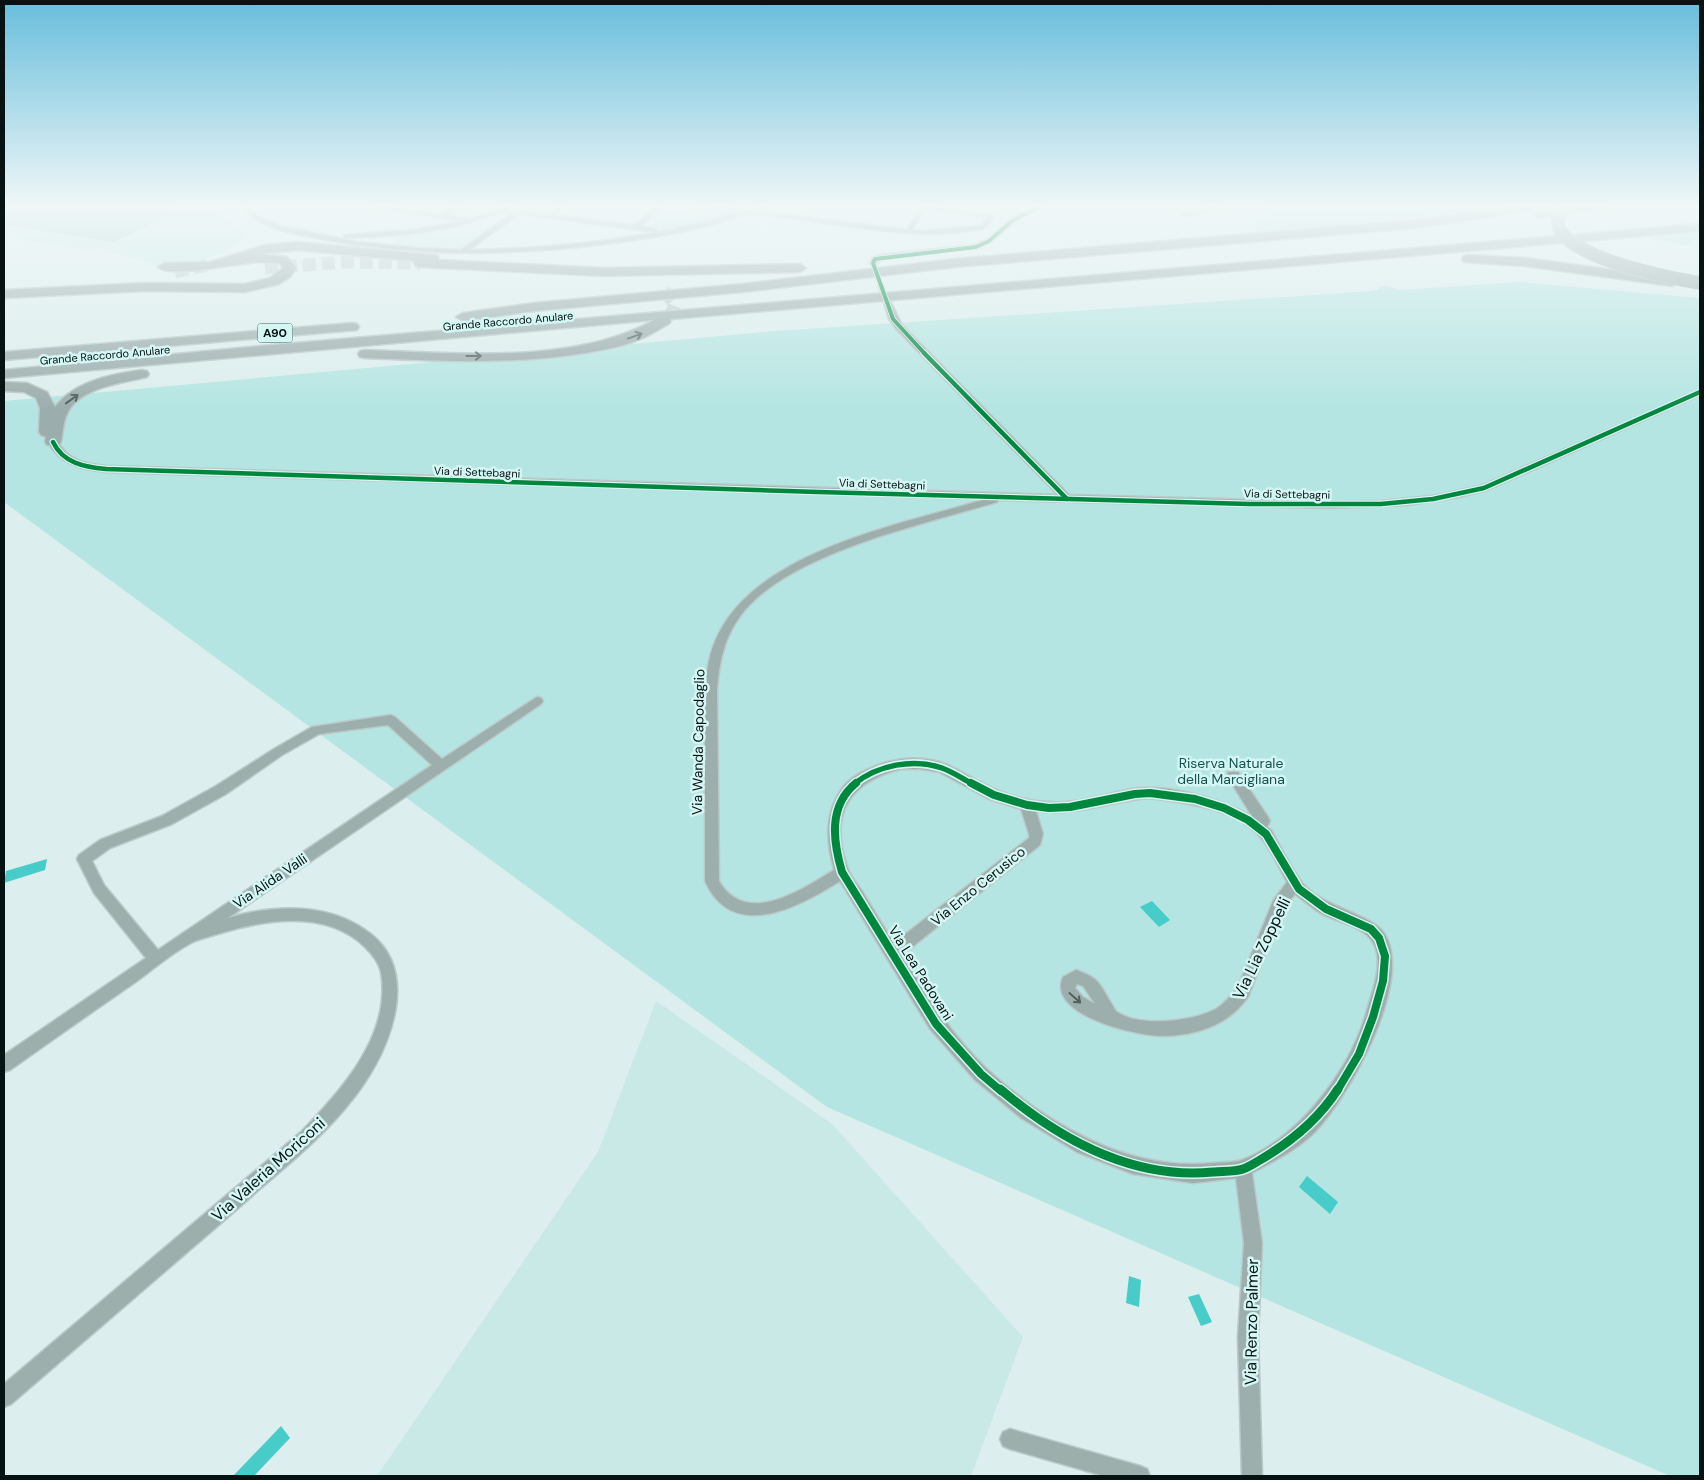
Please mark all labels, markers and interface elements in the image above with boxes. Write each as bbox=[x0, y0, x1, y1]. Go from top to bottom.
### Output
street label: Grande Raccordo Anulare bbox=[442, 308, 574, 334]
road number: A90 bbox=[258, 323, 292, 342]
one-way arrow bbox=[626, 331, 642, 340]
street label: Grande Raccordo Anulare bbox=[39, 342, 171, 368]
one-way arrow bbox=[466, 351, 482, 361]
one-way arrow bbox=[65, 394, 79, 404]
street label: Via di Settebagni bbox=[434, 463, 520, 481]
street label: Via di Settebagni bbox=[839, 475, 925, 493]
street label: Via di Settebagni bbox=[1244, 486, 1330, 502]
street label: Via Wanda Capodaglio bbox=[688, 669, 708, 815]
park label: Riserva Naturale della Marcigliana bbox=[1177, 754, 1285, 788]
street label: Via Enzo Cerusico bbox=[927, 842, 1029, 930]
street label: Via Alida Valli bbox=[229, 850, 311, 912]
street label: Via Lia Zoppelli bbox=[1228, 894, 1295, 1003]
street label: Via Lea Padovani bbox=[885, 922, 957, 1024]
one-way arrow bbox=[1068, 993, 1081, 1004]
street label: Via Valeria Moriconi bbox=[207, 1113, 330, 1226]
street label: Via Renzo Palmer bbox=[1240, 1259, 1263, 1385]

